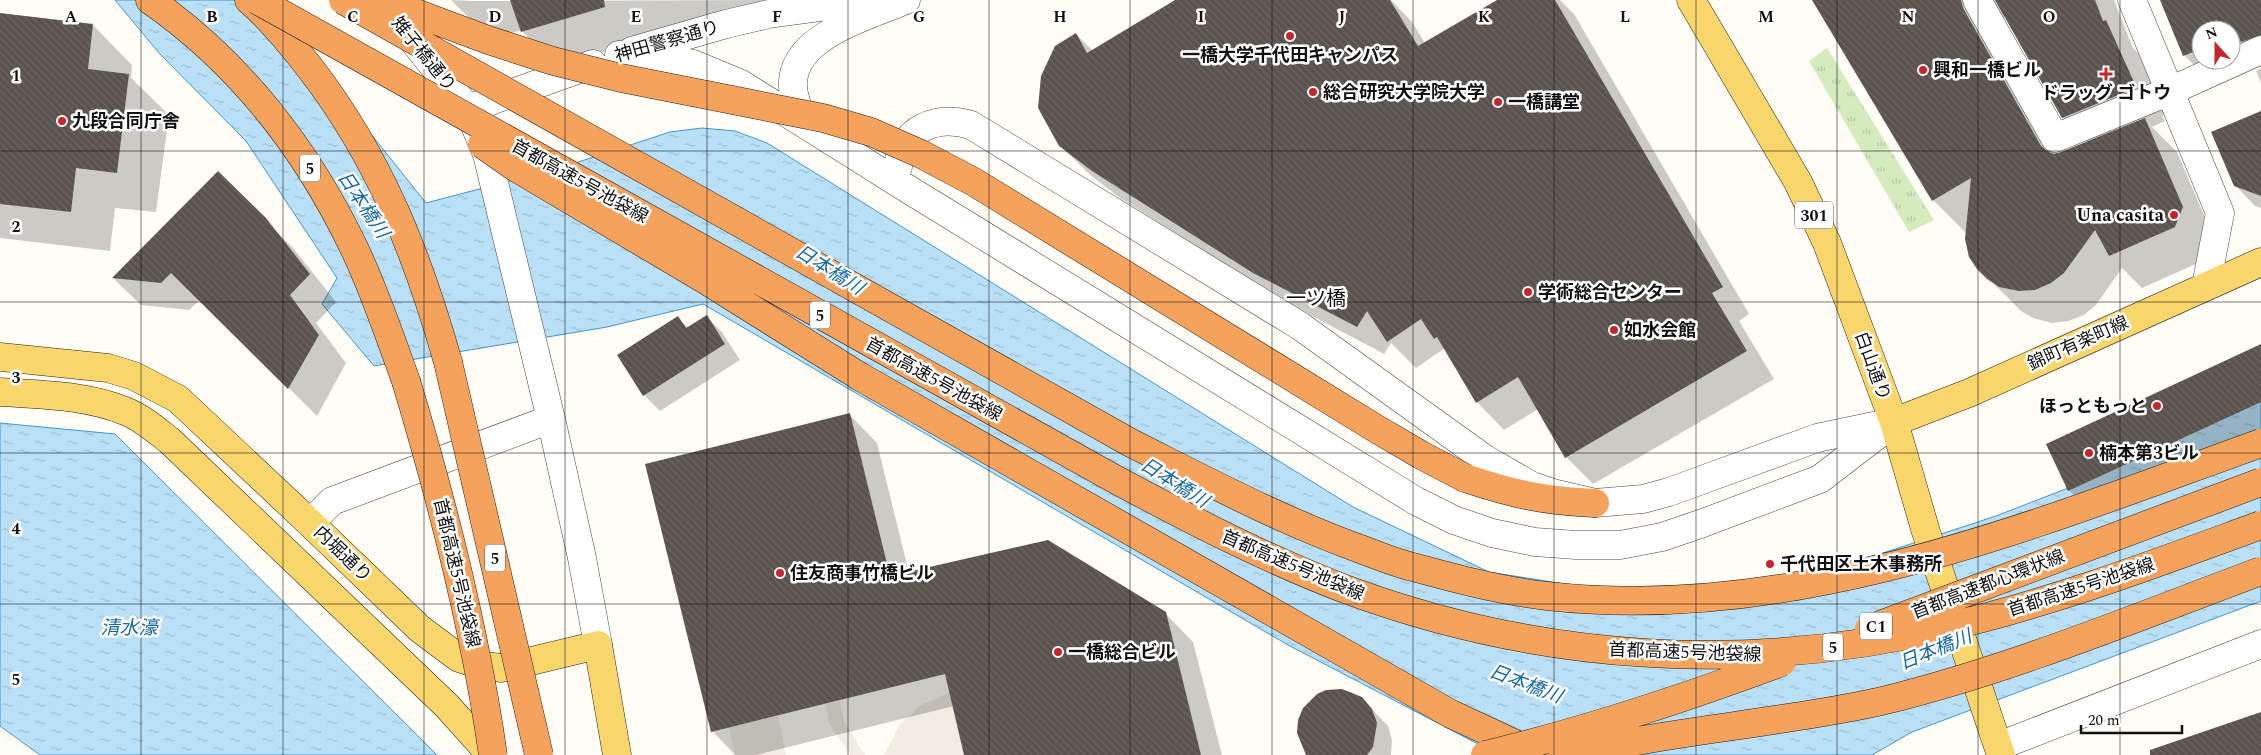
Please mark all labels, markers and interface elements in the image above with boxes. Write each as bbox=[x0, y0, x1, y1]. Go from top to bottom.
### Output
text: A bbox=[65, 5, 78, 29]
text: B bbox=[206, 5, 218, 29]
text: C bbox=[347, 5, 359, 29]
text: D bbox=[489, 5, 502, 29]
text: E bbox=[631, 5, 641, 29]
text: F bbox=[772, 5, 782, 29]
text: G bbox=[913, 5, 925, 29]
text: H bbox=[1053, 5, 1067, 29]
text: I bbox=[1198, 5, 1204, 29]
text: J bbox=[1339, 5, 1346, 29]
text: K bbox=[1478, 5, 1491, 29]
text: L bbox=[1620, 5, 1630, 29]
text: M bbox=[1758, 5, 1774, 29]
text: N bbox=[1901, 5, 1915, 29]
text: O bbox=[2043, 5, 2055, 29]
street label: 雉子橋通り bbox=[385, 11, 462, 98]
street label: 神田警察通り bbox=[612, 14, 723, 69]
north arrow bbox=[2191, 20, 2241, 70]
text: N bbox=[2202, 21, 2221, 45]
marker: 一橋大学千代田キャンパス bbox=[1284, 30, 1296, 42]
place label: 一橋大学千代田キャンパス bbox=[1182, 42, 1398, 69]
place label: 興和一橋ビル bbox=[1933, 57, 2041, 84]
text: 1 bbox=[12, 64, 20, 88]
marker: 興和一橋ビル bbox=[1917, 64, 1929, 76]
marker: ドラッグ ゴトウ bbox=[2100, 68, 2112, 80]
place label: 総合研究大学院大学 bbox=[1323, 79, 1485, 106]
place label: ドラッグ ゴトウ bbox=[2041, 80, 2171, 107]
marker: 総合研究大学院大学 bbox=[1307, 86, 1319, 98]
place label: 一橋講堂 bbox=[1508, 89, 1580, 116]
marker: 一橋講堂 bbox=[1492, 96, 1504, 108]
place label: 九段合同庁舎 bbox=[72, 108, 180, 135]
marker: 九段合同庁舎 bbox=[56, 115, 68, 127]
street label: 首都高速5号池袋線 bbox=[506, 133, 653, 230]
road number: 5 bbox=[300, 154, 320, 182]
water label: 日本橋川 bbox=[329, 165, 397, 246]
road number: 301 bbox=[1795, 202, 1833, 228]
place label: Una casita bbox=[2076, 202, 2165, 229]
marker: Una casita bbox=[2168, 209, 2180, 221]
text: 2 bbox=[12, 215, 21, 239]
water label: 日本橋川 bbox=[789, 238, 871, 304]
place label: 学術総合センター bbox=[1538, 279, 1682, 306]
district label: 一ツ橋 bbox=[1286, 284, 1346, 314]
marker: 学術総合センター bbox=[1522, 286, 1534, 298]
road number: 5 bbox=[810, 302, 830, 328]
street label: 錦町有楽町線 bbox=[2023, 309, 2133, 378]
place label: 如水会館 bbox=[1624, 317, 1696, 344]
marker: 如水会館 bbox=[1608, 324, 1620, 336]
street label: 白山通り bbox=[1848, 328, 1898, 405]
street label: 首都高速5号池袋線 bbox=[860, 331, 1007, 428]
text: 3 bbox=[12, 366, 21, 390]
place label: ほっともっと bbox=[2039, 393, 2147, 420]
marker: ほっともっと bbox=[2151, 400, 2163, 412]
place label: 楠本第3ビル bbox=[2099, 440, 2199, 467]
marker: 楠本第3ビル bbox=[2083, 447, 2095, 459]
water label: 日本橋川 bbox=[1134, 451, 1216, 517]
street label: 首都高速5号池袋線 bbox=[426, 496, 487, 651]
text: 4 bbox=[12, 517, 21, 541]
street label: 内堀通り bbox=[307, 520, 378, 589]
street label: 首都高速5号池袋線 bbox=[1217, 523, 1368, 608]
street label: 首都高速都心環状線 bbox=[1908, 543, 2069, 626]
road number: 5 bbox=[485, 544, 505, 572]
place label: 千代田区土木事務所 bbox=[1780, 551, 1942, 578]
street label: 首都高速5号池袋線 bbox=[2004, 551, 2158, 624]
marker: 千代田区土木事務所 bbox=[1764, 558, 1776, 570]
place label: 住友商事竹橋ビル bbox=[790, 560, 934, 587]
marker: 住友商事竹橋ビル bbox=[774, 567, 786, 579]
road number: C1 bbox=[1860, 612, 1892, 640]
water label: 清水濠 bbox=[100, 614, 160, 643]
water label: 日本橋川 bbox=[1895, 622, 1978, 678]
road number: 5 bbox=[1823, 634, 1843, 660]
street label: 首都高速5号池袋線 bbox=[1608, 636, 1762, 669]
place label: 一橋総合ビル bbox=[1068, 639, 1176, 666]
marker: 一橋総合ビル bbox=[1052, 646, 1064, 658]
water label: 日本橋川 bbox=[1485, 657, 1568, 712]
text: 5 bbox=[12, 668, 20, 692]
scale bar bbox=[2081, 702, 2182, 734]
text: 20 m bbox=[2088, 709, 2120, 732]

